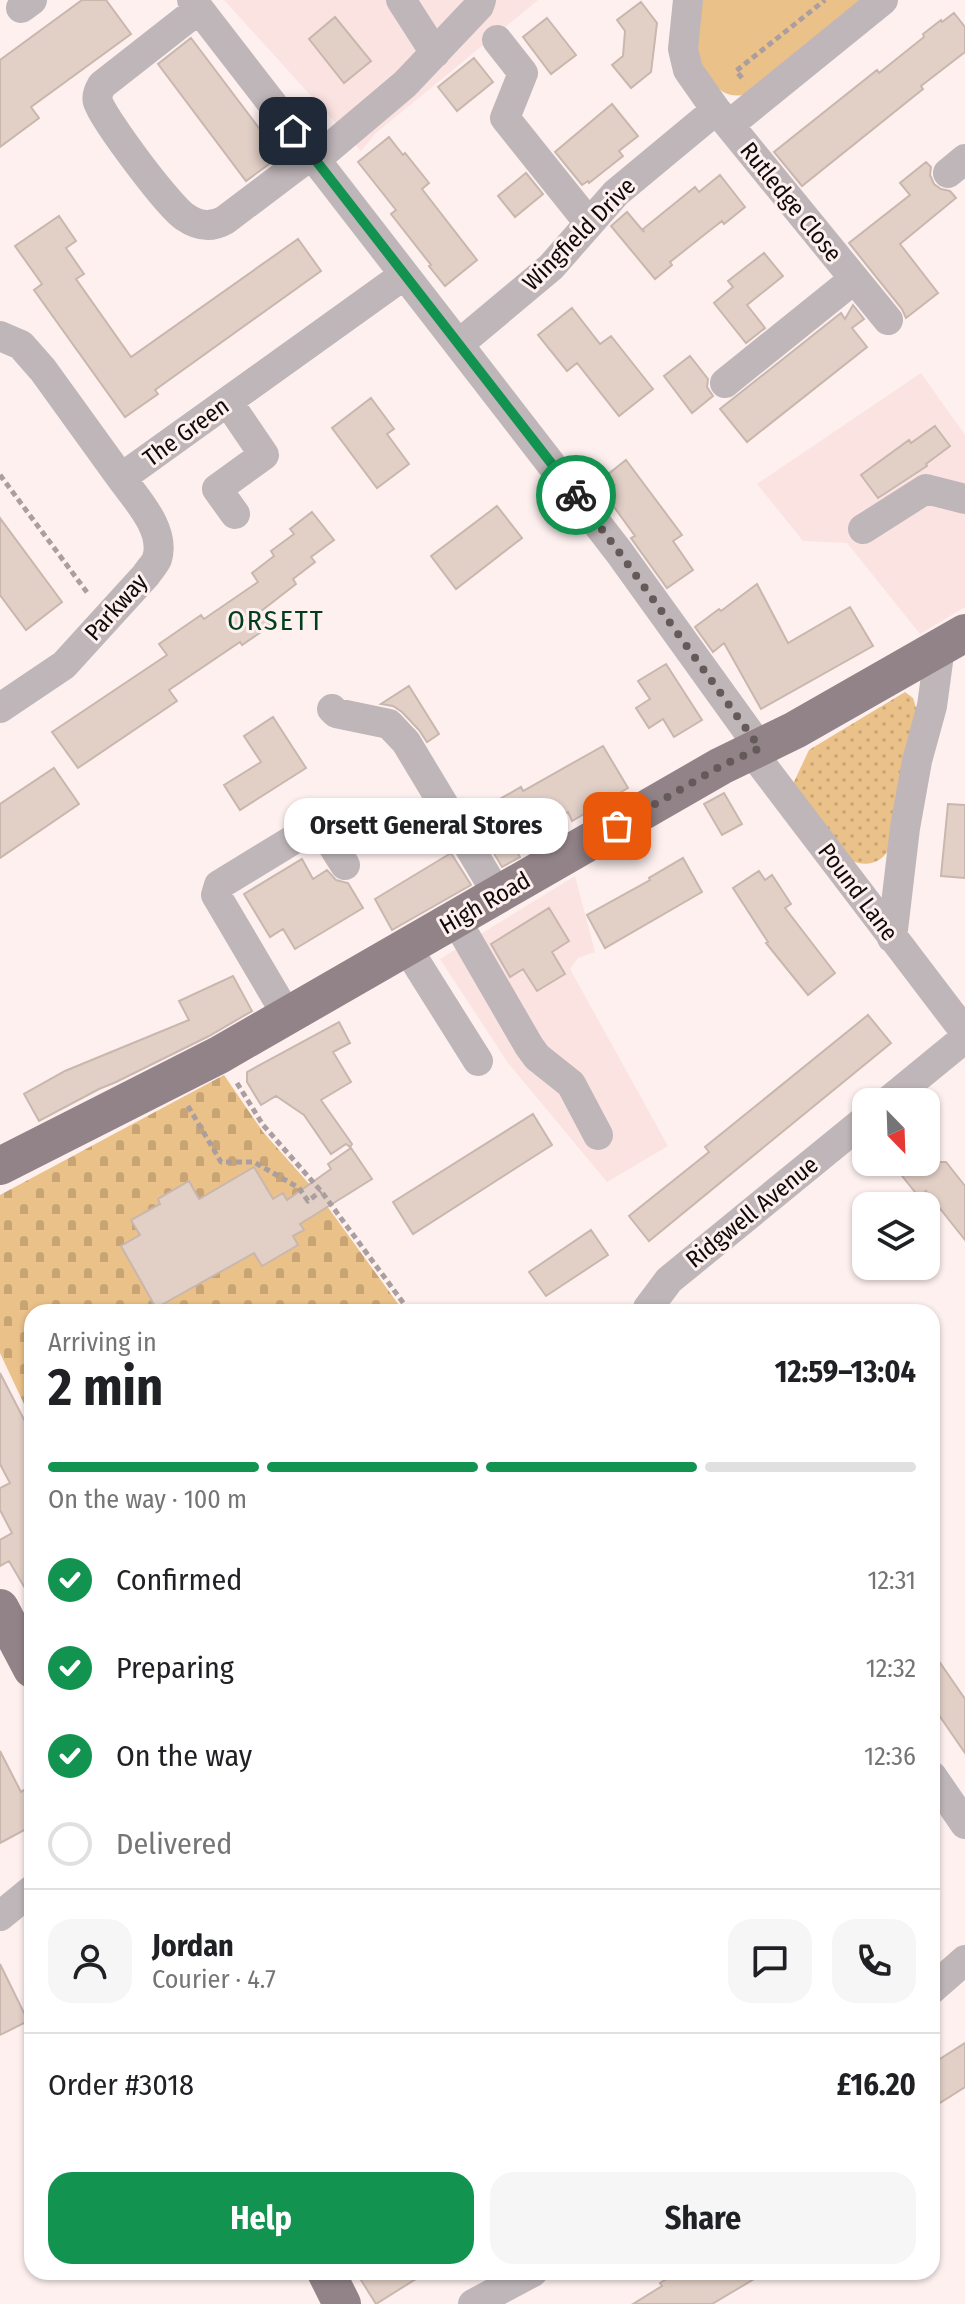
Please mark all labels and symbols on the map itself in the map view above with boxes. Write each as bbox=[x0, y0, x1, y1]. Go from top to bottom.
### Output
pin bbox=[259, 97, 327, 165]
street label: Rutledge Close bbox=[734, 137, 848, 267]
street label: Wingfield Drive bbox=[517, 172, 641, 296]
street label: The Green bbox=[138, 392, 234, 472]
courier bbox=[536, 455, 616, 535]
street label: Parkway bbox=[79, 568, 153, 646]
district label: ORSETT bbox=[227, 604, 325, 637]
pin bbox=[583, 792, 651, 860]
callout: Orsett General Stores bbox=[285, 798, 569, 854]
street label: Pound Lane bbox=[812, 838, 904, 946]
street label: High Road bbox=[435, 866, 535, 940]
north arrow bbox=[852, 1088, 940, 1176]
street label: Ridgwell Avenue bbox=[681, 1150, 823, 1274]

